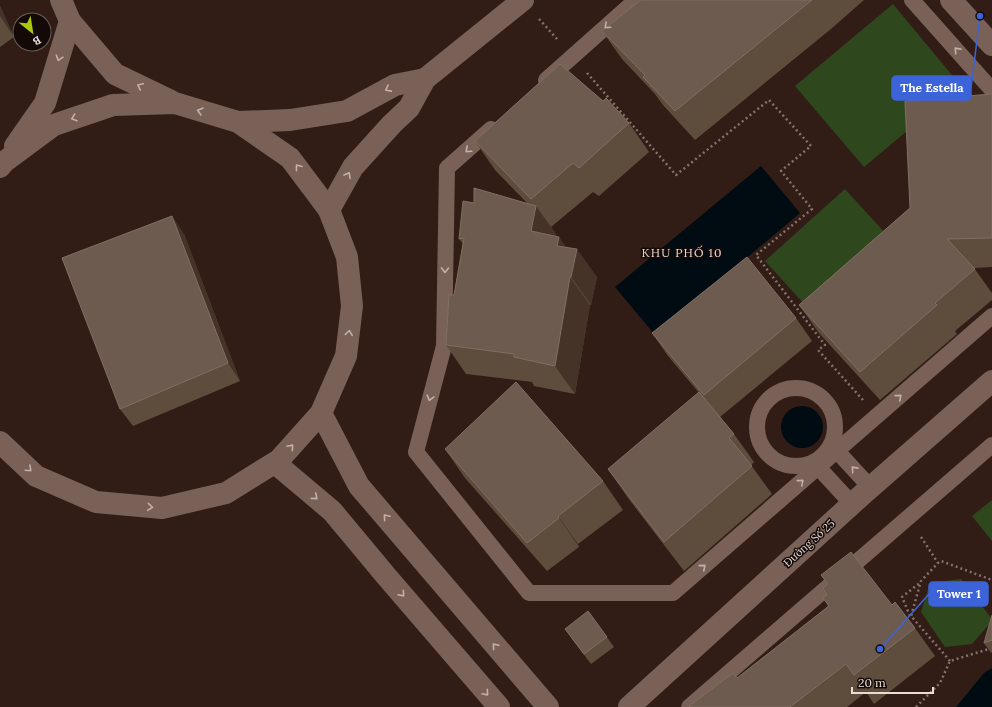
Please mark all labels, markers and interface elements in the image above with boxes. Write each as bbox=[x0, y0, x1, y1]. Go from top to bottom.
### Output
north arrow bbox=[12, 12, 52, 52]
one-way arrow bbox=[604, 21, 611, 28]
text: B bbox=[30, 33, 44, 49]
one-way arrow bbox=[954, 48, 961, 55]
one-way arrow bbox=[55, 54, 64, 61]
callout: The Estella bbox=[892, 76, 971, 100]
text: The Estella bbox=[900, 80, 964, 95]
one-way arrow bbox=[137, 83, 144, 91]
one-way arrow bbox=[384, 84, 392, 91]
one-way arrow bbox=[197, 107, 204, 116]
one-way arrow bbox=[70, 114, 77, 122]
one-way arrow bbox=[465, 145, 472, 152]
one-way arrow bbox=[295, 165, 302, 172]
one-way arrow bbox=[344, 172, 351, 180]
district label: KHU PHỐ 10 bbox=[642, 245, 722, 260]
one-way arrow bbox=[441, 267, 449, 273]
one-way arrow bbox=[344, 330, 353, 336]
one-way arrow bbox=[894, 394, 902, 402]
one-way arrow bbox=[427, 395, 435, 402]
one-way arrow bbox=[287, 444, 294, 452]
one-way arrow bbox=[24, 464, 32, 472]
one-way arrow bbox=[851, 466, 858, 474]
one-way arrow bbox=[796, 480, 804, 487]
one-way arrow bbox=[311, 493, 318, 500]
one-way arrow bbox=[147, 502, 153, 511]
one-way arrow bbox=[383, 514, 390, 522]
street label: Đường Số 25 bbox=[780, 516, 838, 570]
one-way arrow bbox=[698, 565, 705, 572]
callout: Tower 1 bbox=[929, 582, 988, 606]
text: Tower 1 bbox=[937, 586, 981, 601]
one-way arrow bbox=[397, 589, 404, 597]
one-way arrow bbox=[493, 643, 500, 650]
scale bar bbox=[852, 669, 933, 695]
text: 20 m bbox=[858, 675, 886, 690]
one-way arrow bbox=[482, 688, 489, 695]

